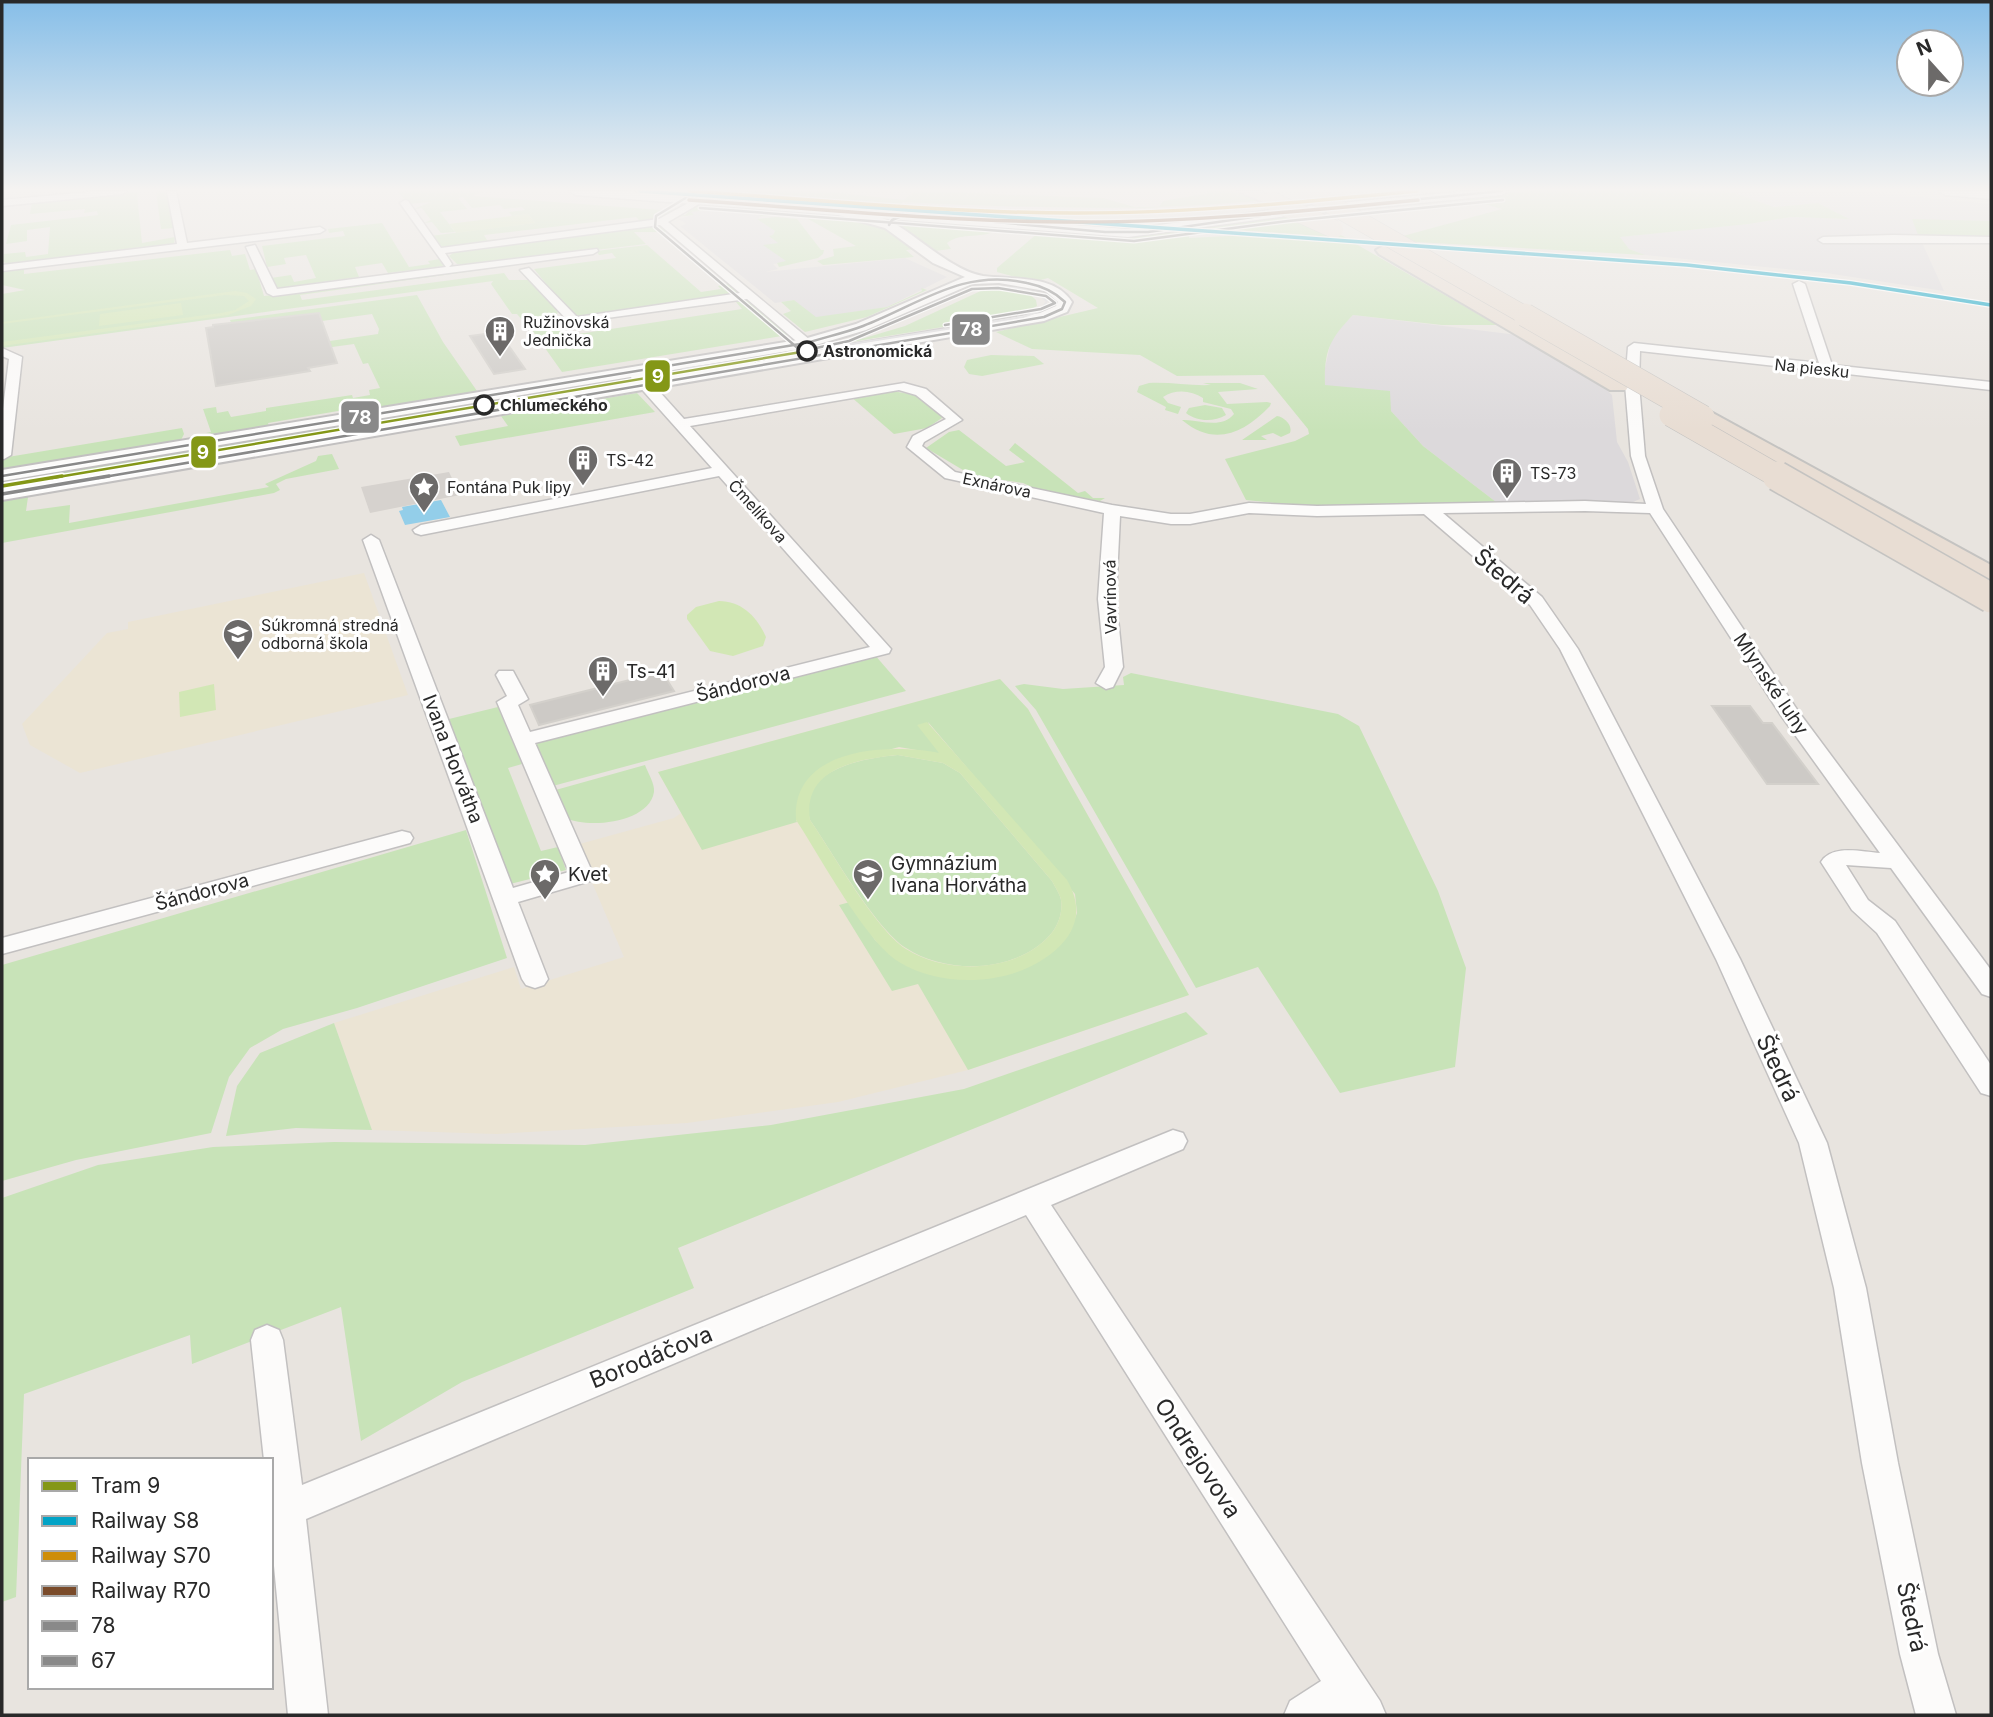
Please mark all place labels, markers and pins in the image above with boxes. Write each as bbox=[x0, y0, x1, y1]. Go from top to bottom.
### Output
place label: Ružinovská Jednička bbox=[523, 312, 609, 350]
building icon: Ružinovská Jednička bbox=[483, 314, 517, 358]
marker: Astronomická bbox=[797, 341, 817, 361]
place label: Astronomická bbox=[823, 341, 932, 361]
marker: Chlumeckého bbox=[474, 395, 494, 415]
place label: Chlumeckého bbox=[500, 395, 608, 415]
building icon: TS-42 bbox=[566, 443, 600, 487]
place label: TS-42 bbox=[606, 450, 654, 470]
building icon: TS-73 bbox=[1490, 456, 1524, 500]
place label: TS-73 bbox=[1530, 463, 1576, 483]
place icon: Fontána Puk lipy bbox=[407, 470, 441, 514]
place label: Fontána Puk lipy bbox=[447, 477, 571, 497]
place label: Súkromná stredná odborná škola bbox=[261, 615, 399, 653]
school or university icon: Súkromná stredná odborná škola bbox=[221, 617, 255, 661]
building icon: Ts-41 bbox=[586, 654, 620, 698]
place label: Ts-41 bbox=[626, 660, 675, 683]
place label: Gymnázium Ivana Horvátha bbox=[891, 852, 1027, 897]
place icon: Kvet bbox=[528, 857, 562, 901]
school or university icon: Gymnázium Ivana Horvátha bbox=[851, 857, 885, 901]
place label: Kvet bbox=[568, 863, 608, 886]

